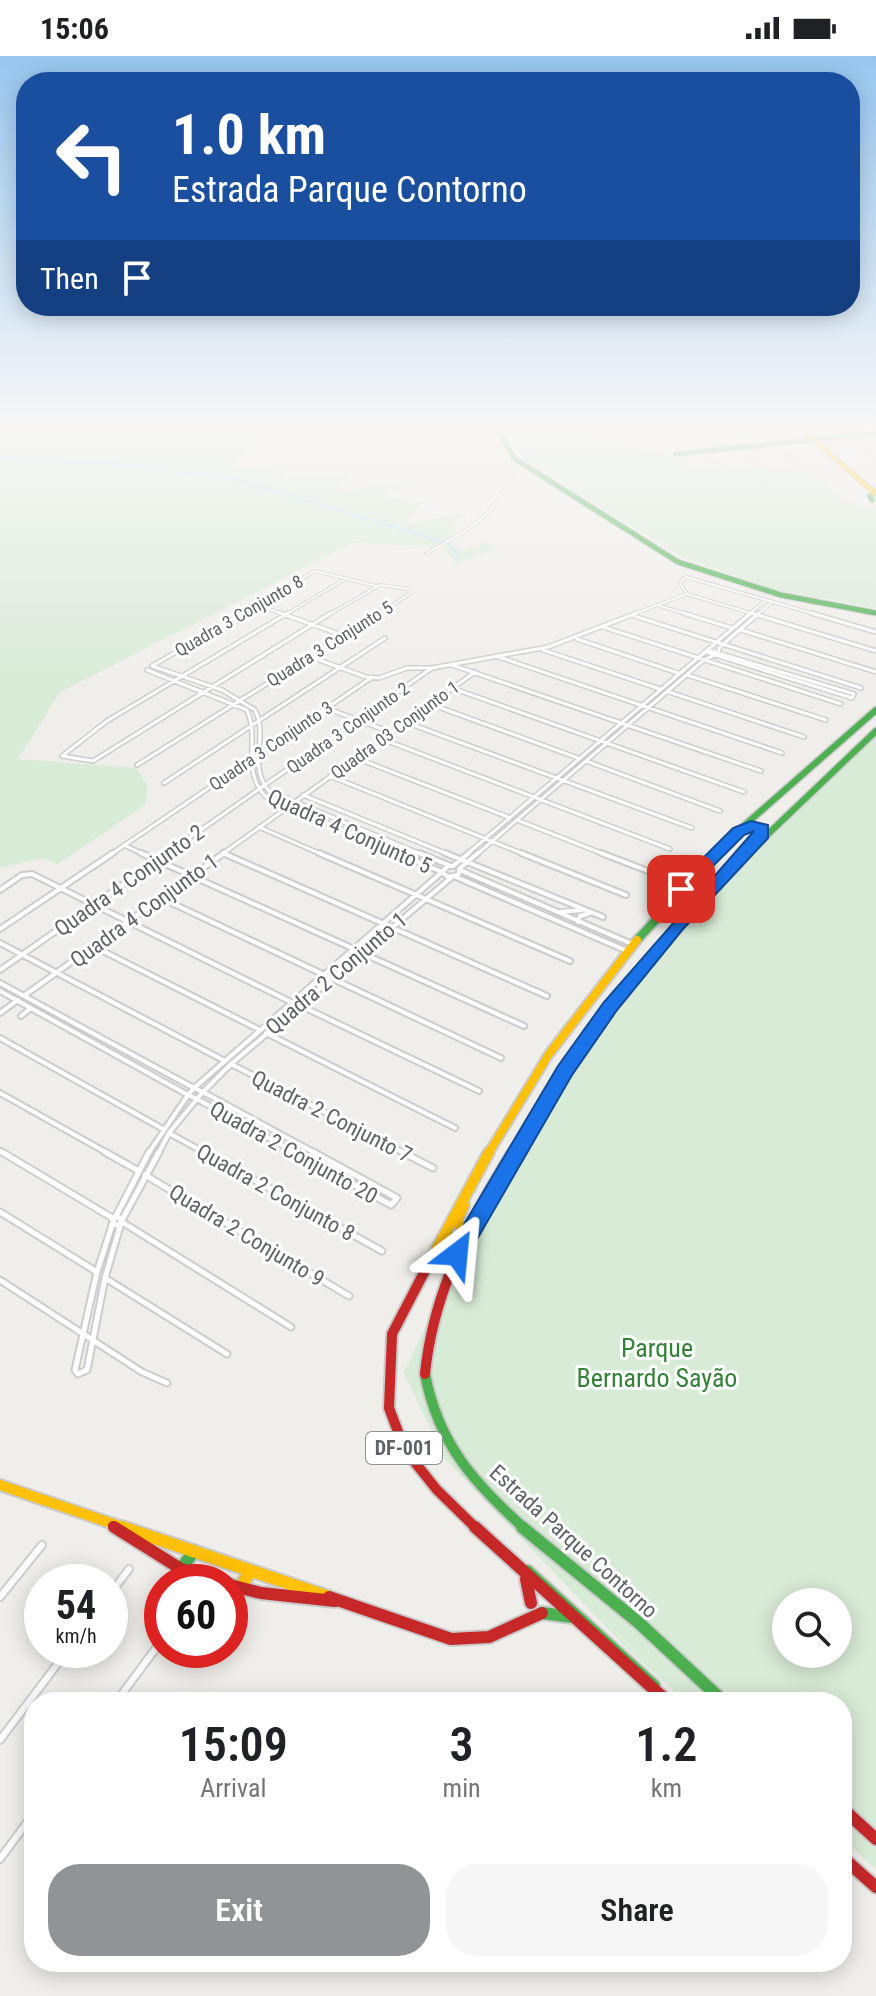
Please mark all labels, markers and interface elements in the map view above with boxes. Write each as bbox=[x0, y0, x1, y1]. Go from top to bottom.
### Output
text: 15:06 bbox=[40, 11, 109, 46]
text: 1.0 km bbox=[172, 102, 326, 168]
icon: left bbox=[40, 104, 144, 208]
text: Estrada Parque Contorno bbox=[172, 169, 527, 211]
icon: arrive bbox=[115, 256, 159, 300]
text: Then bbox=[40, 261, 99, 296]
street label: Quadra 3 Conjunto 8 bbox=[171, 570, 307, 661]
street label: Quadra 3 Conjunto 5 bbox=[263, 596, 397, 691]
street label: Quadra 03 Conjunto 1 bbox=[326, 676, 463, 783]
street label: Quadra 3 Conjunto 2 bbox=[282, 677, 413, 778]
street label: Quadra 3 Conjunto 3 bbox=[205, 696, 337, 795]
street label: Quadra 4 Conjunto 5 bbox=[264, 784, 436, 879]
street label: Quadra 4 Conjunto 2 bbox=[50, 819, 209, 941]
street label: Quadra 4 Conjunto 1 bbox=[65, 848, 223, 972]
pin bbox=[647, 855, 715, 923]
icon: arrive bbox=[659, 867, 703, 911]
street label: Quadra 2 Conjunto 1 bbox=[261, 907, 412, 1040]
street label: Quadra 2 Conjunto 7 bbox=[247, 1065, 416, 1168]
street label: Quadra 2 Conjunto 20 bbox=[206, 1096, 382, 1209]
street label: Quadra 2 Conjunto 8 bbox=[192, 1139, 359, 1246]
street label: Quadra 2 Conjunto 9 bbox=[165, 1179, 329, 1292]
position arrow bbox=[415, 1212, 499, 1296]
park label: Parque Bernardo Sayão bbox=[577, 1333, 737, 1393]
road number: DF-001 bbox=[366, 1432, 442, 1464]
street label: Estrada Parque Contorno bbox=[485, 1460, 663, 1623]
speed limit sign: 60 bbox=[144, 1564, 248, 1668]
text: 54 bbox=[56, 1582, 96, 1629]
map controls bbox=[772, 1588, 852, 1668]
button: search bbox=[772, 1588, 852, 1668]
text: km/h bbox=[55, 1624, 97, 1648]
text: 15:09 bbox=[179, 1716, 288, 1773]
text: 3 bbox=[450, 1716, 474, 1773]
text: 1.2 bbox=[635, 1716, 697, 1773]
text: Arrival bbox=[200, 1773, 266, 1803]
text: min bbox=[443, 1773, 481, 1803]
text: km bbox=[651, 1773, 682, 1803]
button: Exit bbox=[48, 1864, 430, 1956]
button: Share bbox=[446, 1864, 828, 1956]

